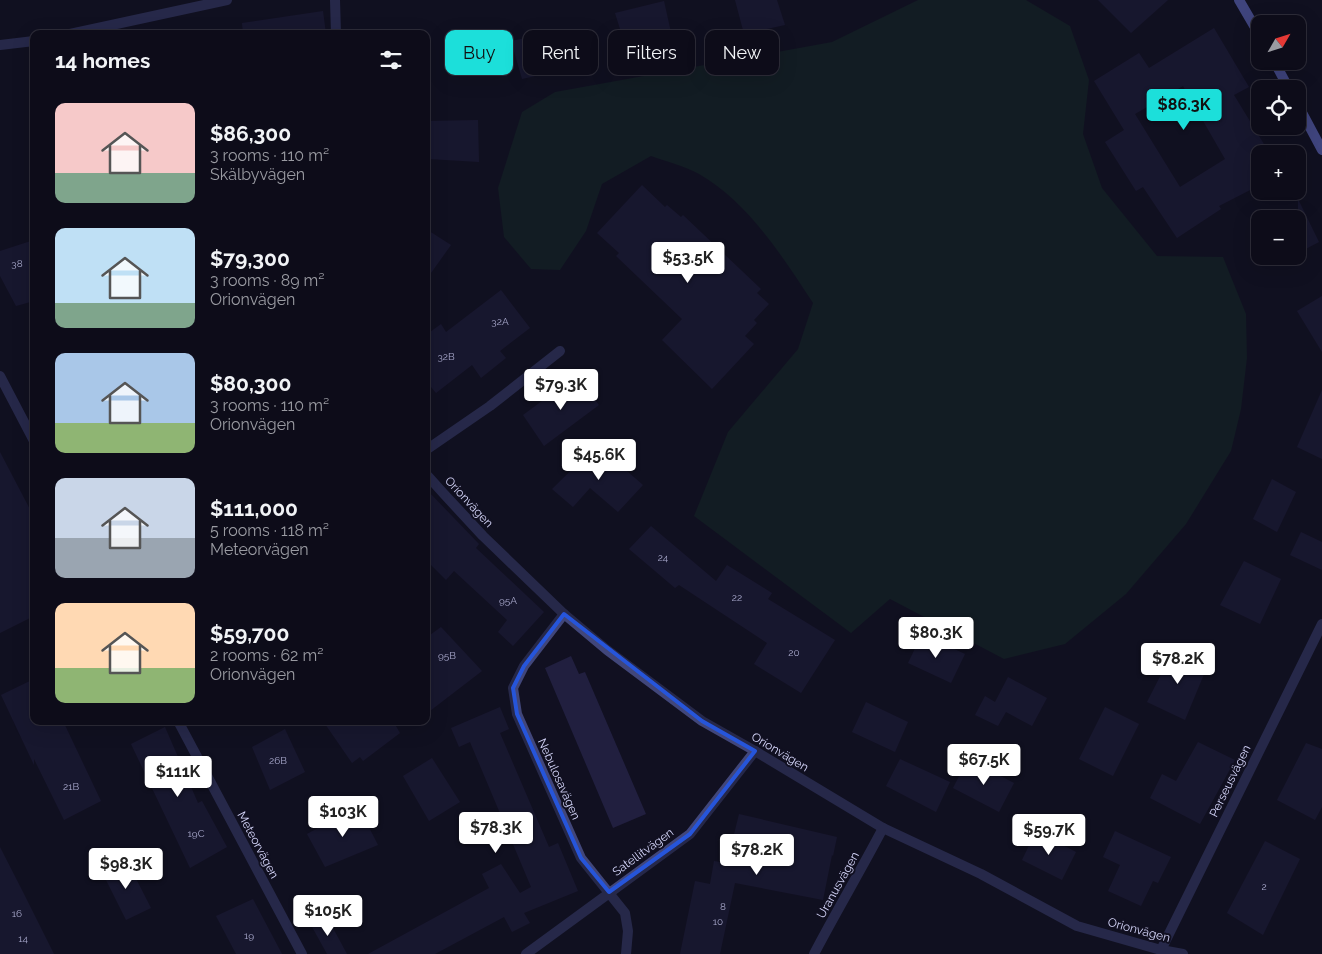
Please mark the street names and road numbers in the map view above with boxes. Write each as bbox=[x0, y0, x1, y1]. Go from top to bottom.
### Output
street label: Orionvägen bbox=[442, 474, 496, 530]
street label: Orionvägen bbox=[749, 730, 811, 774]
street label: Nebulosavägen bbox=[535, 736, 583, 822]
street label: Perseusvägen bbox=[1207, 743, 1253, 819]
street label: Meteorvägen bbox=[234, 809, 282, 881]
street label: Satellitvägen bbox=[610, 825, 676, 879]
street label: Uranusvägen bbox=[814, 849, 862, 921]
street label: Orionvägen bbox=[1106, 915, 1172, 945]

